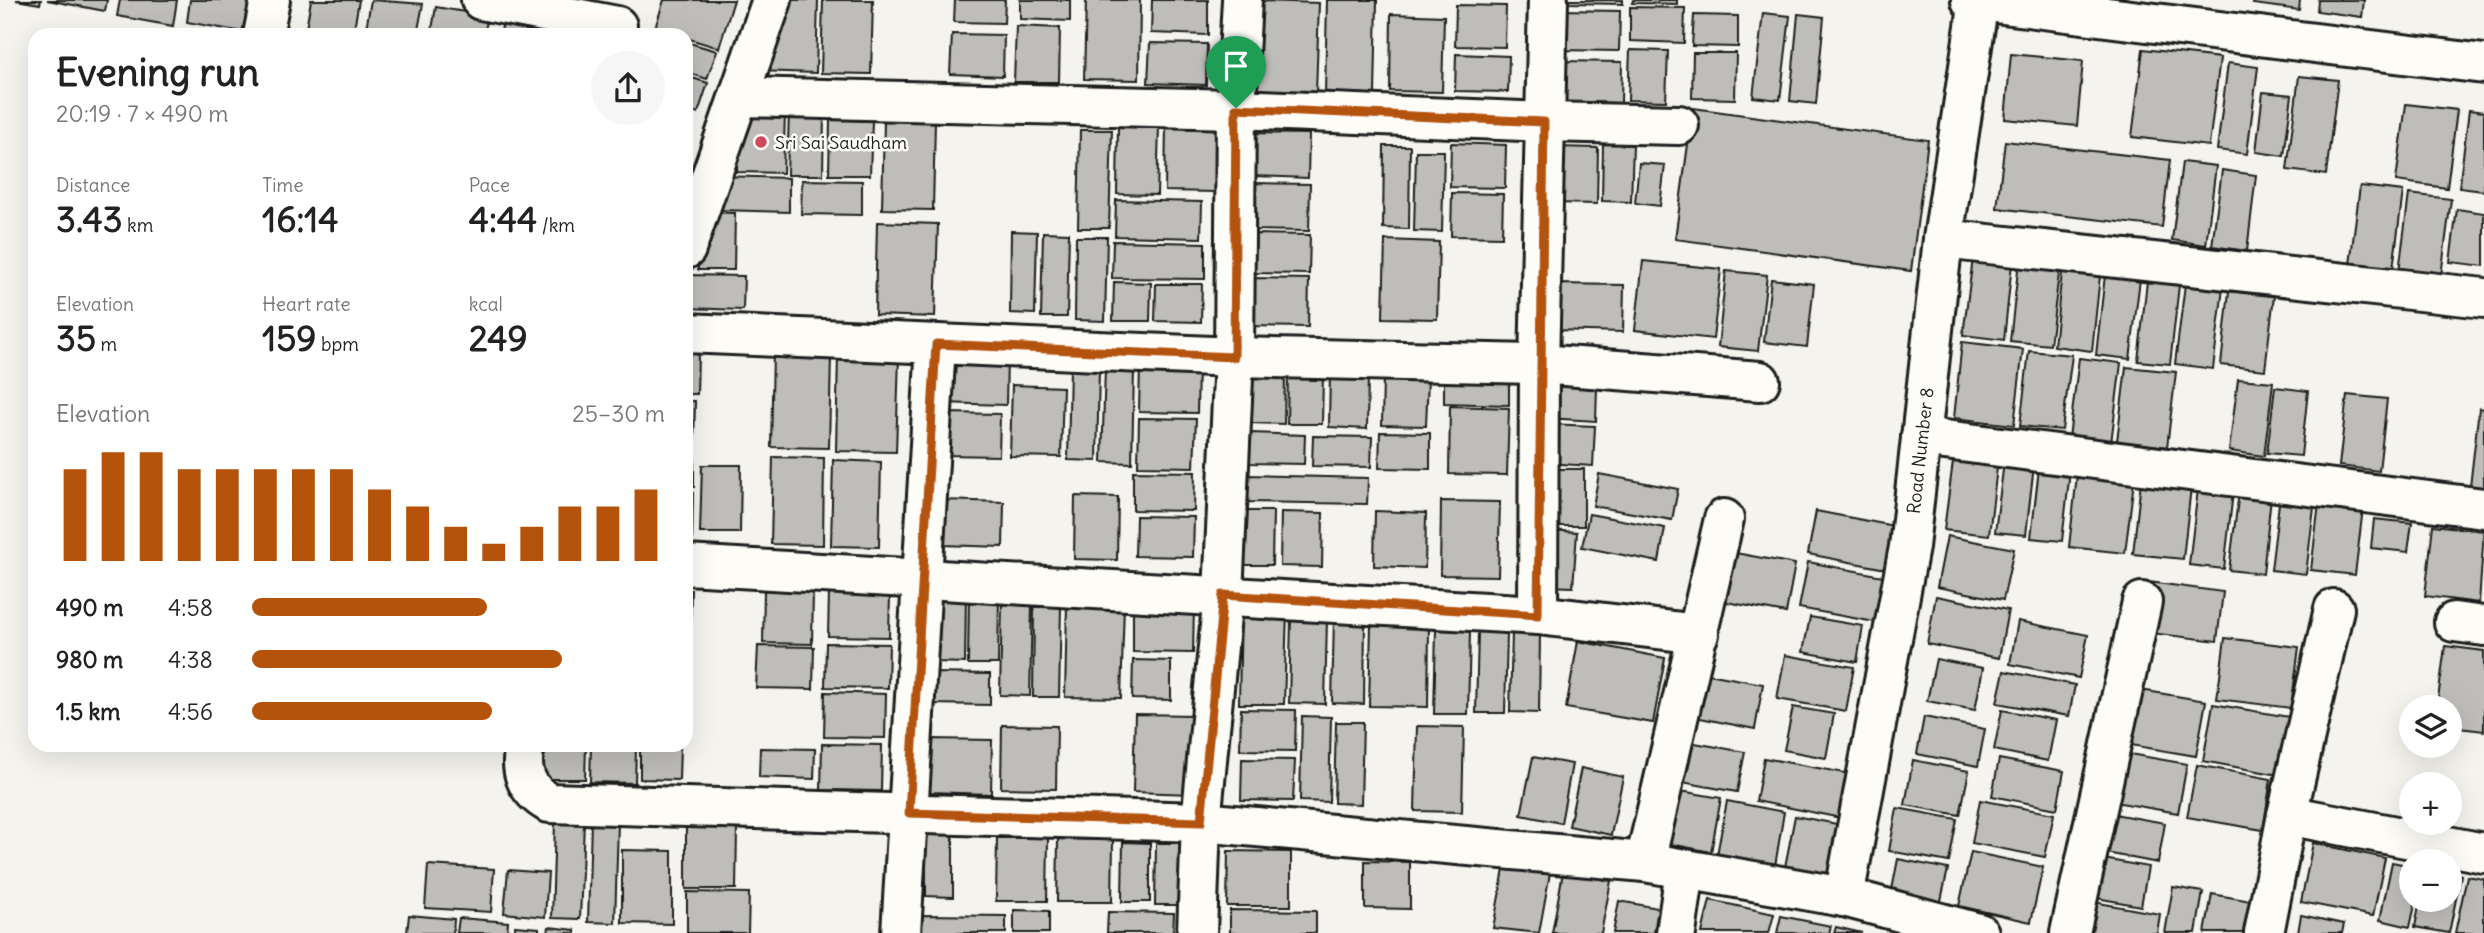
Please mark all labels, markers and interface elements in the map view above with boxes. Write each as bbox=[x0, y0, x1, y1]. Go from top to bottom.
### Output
pin bbox=[1206, 36, 1266, 108]
icon: arrive bbox=[1217, 47, 1255, 85]
text: Evening run bbox=[56, 49, 259, 96]
button: share bbox=[591, 51, 665, 125]
text: 20:19 · 7 × 490 m bbox=[56, 99, 228, 128]
place label: Sri Sai Saudham bbox=[775, 131, 907, 154]
marker: Sri Sai Saudham bbox=[753, 134, 769, 150]
text: Distance bbox=[56, 173, 130, 197]
text: Time bbox=[262, 173, 303, 197]
text: Pace bbox=[469, 173, 510, 197]
text: 3.43 bbox=[56, 197, 123, 241]
text: 16:14 bbox=[262, 197, 338, 241]
text: 4:44 bbox=[469, 197, 537, 241]
text: km bbox=[123, 213, 153, 237]
text: /km bbox=[537, 213, 575, 237]
text: Elevation bbox=[56, 292, 134, 316]
text: Heart rate bbox=[262, 292, 350, 316]
text: kcal bbox=[469, 292, 503, 316]
text: 35 bbox=[56, 316, 96, 360]
text: 159 bbox=[262, 316, 316, 360]
text: 249 bbox=[469, 316, 528, 360]
text: m bbox=[96, 332, 117, 356]
text: bpm bbox=[316, 332, 359, 356]
street label: Road Number 8 bbox=[1901, 386, 1938, 515]
text: Elevation bbox=[56, 399, 150, 428]
text: 25–30 m bbox=[572, 399, 665, 428]
text: 490 m bbox=[56, 593, 123, 622]
text: 4:58 bbox=[168, 593, 213, 622]
text: 980 m bbox=[56, 645, 123, 674]
text: 4:38 bbox=[168, 645, 213, 674]
map controls bbox=[2399, 695, 2462, 912]
button: layers bbox=[2399, 695, 2462, 758]
text: 1.5 km bbox=[56, 697, 121, 726]
text: 4:56 bbox=[168, 697, 213, 726]
button: + bbox=[2399, 772, 2462, 835]
button: − bbox=[2399, 849, 2462, 912]

